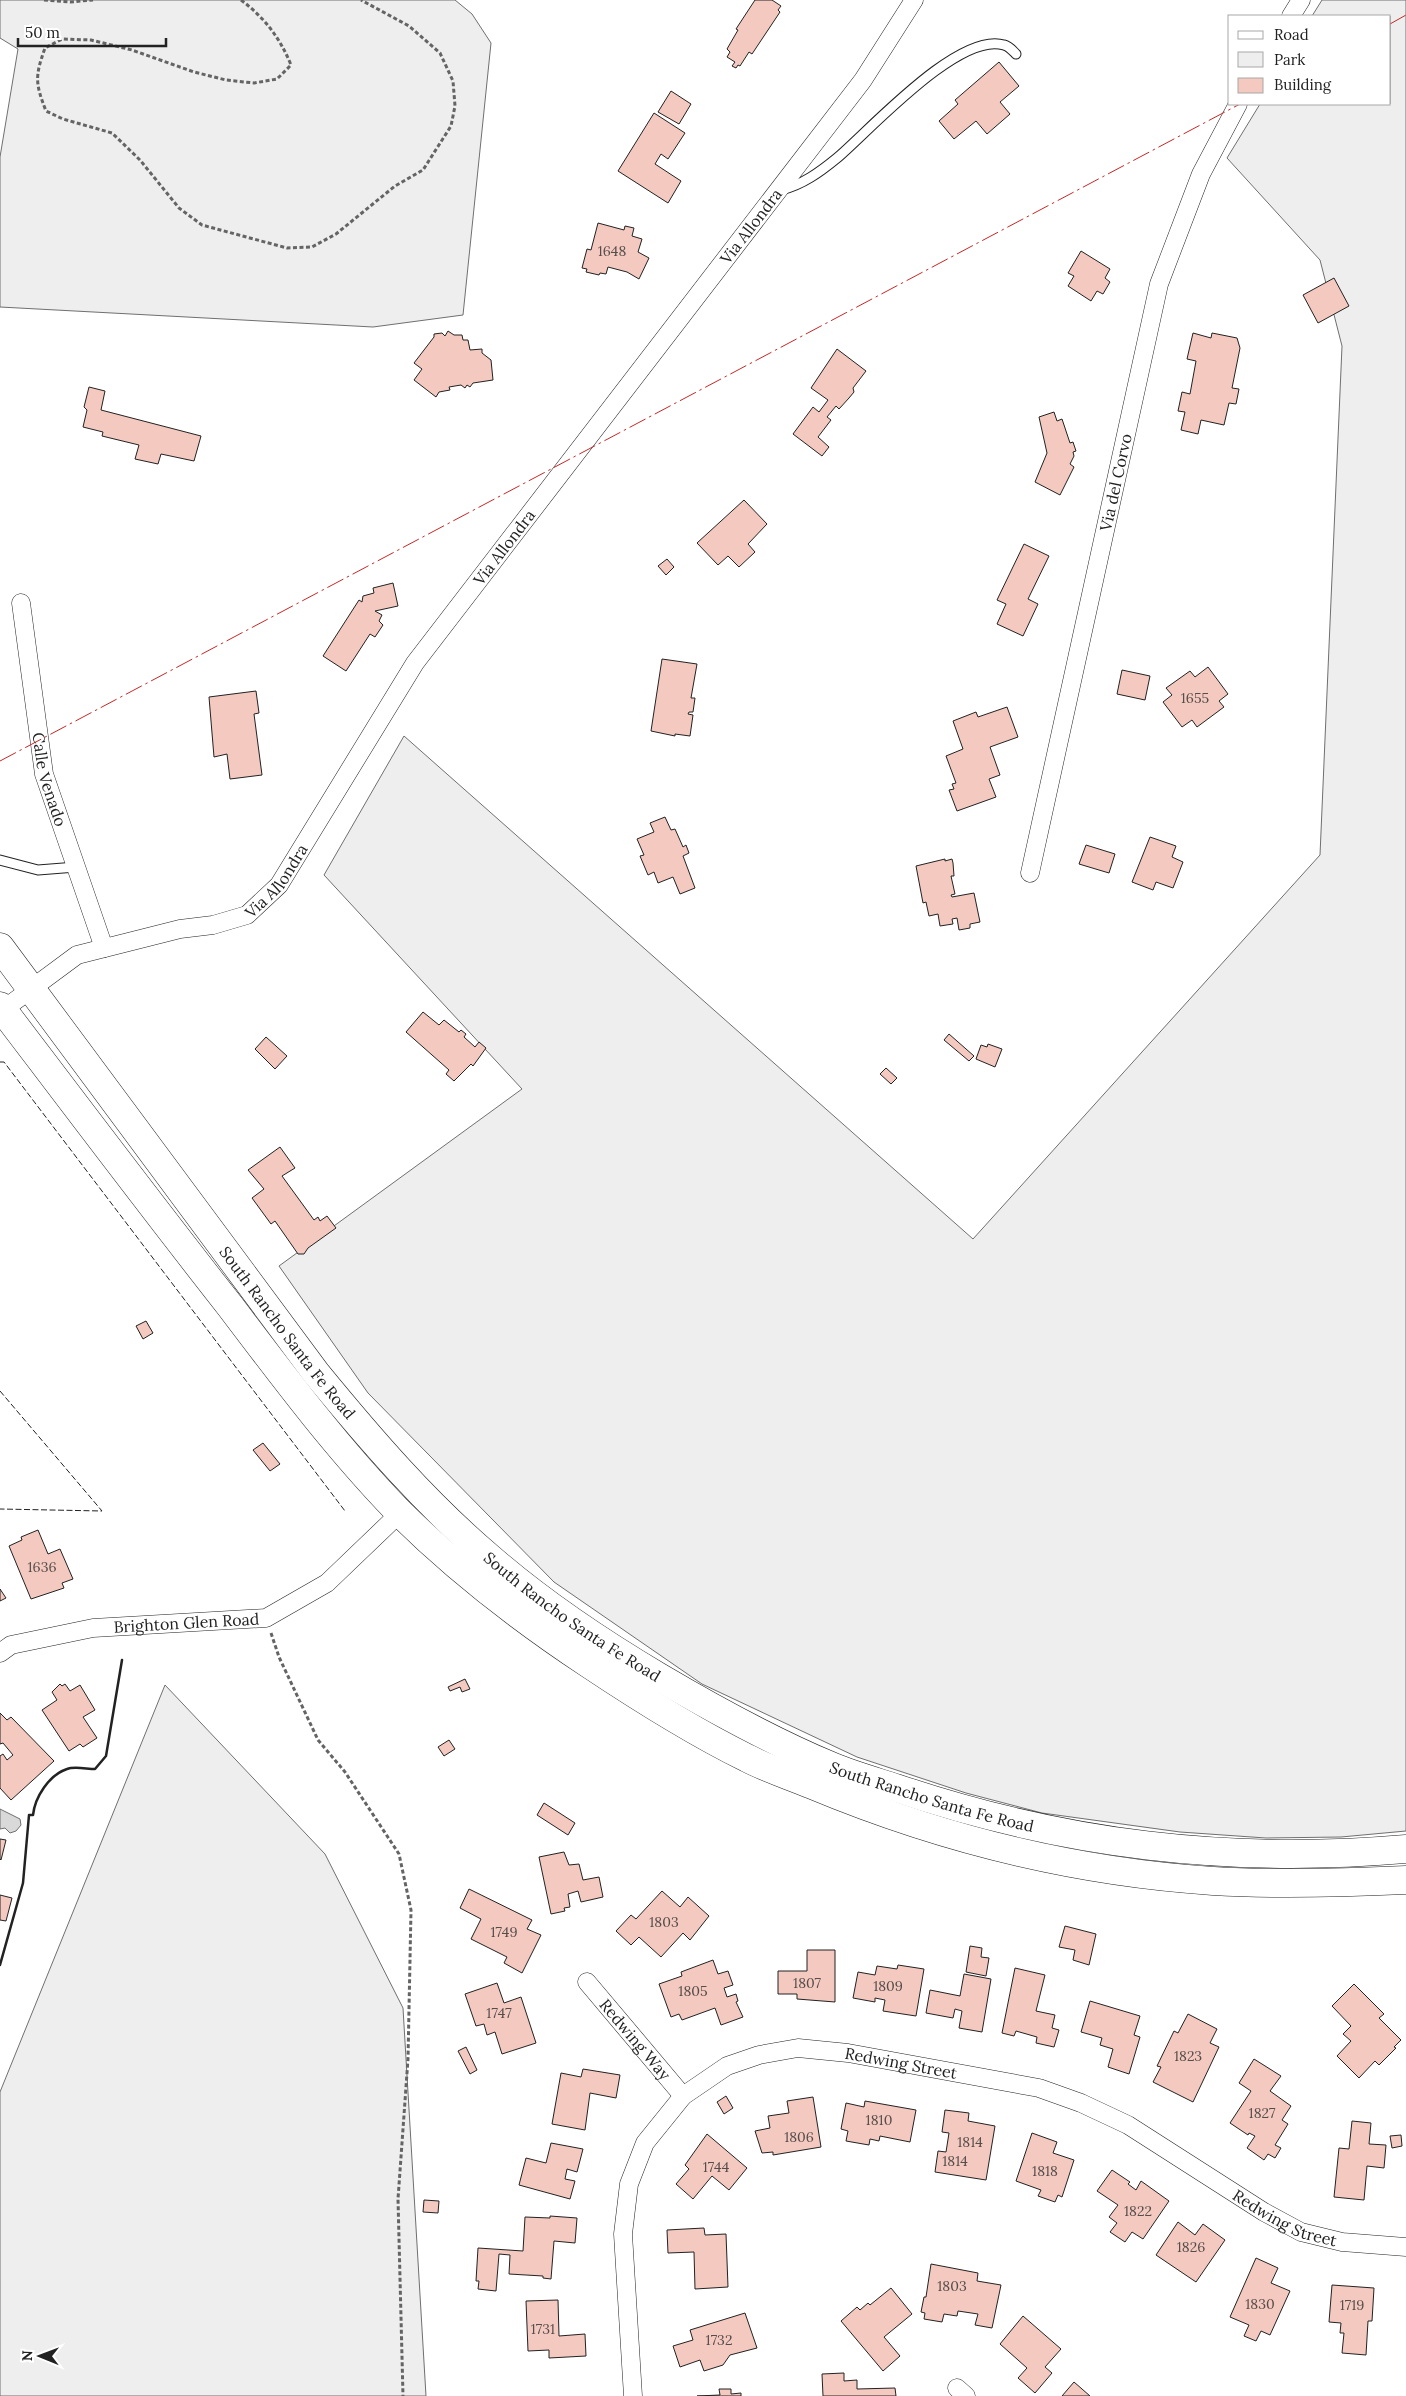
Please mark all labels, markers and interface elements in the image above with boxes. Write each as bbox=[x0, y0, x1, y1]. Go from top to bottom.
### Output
scale bar bbox=[18, 15, 165, 47]
legend bbox=[1228, 15, 1391, 105]
text: 50 m bbox=[25, 23, 60, 42]
text: Road bbox=[1274, 25, 1309, 44]
text: Park bbox=[1274, 50, 1305, 69]
text: Building bbox=[1274, 75, 1332, 94]
street label: Via Allondra bbox=[715, 184, 786, 268]
house number: 1648 bbox=[598, 242, 626, 260]
street label: Via del Corvo bbox=[1095, 432, 1136, 534]
street label: Via Allondra bbox=[468, 506, 539, 590]
house number: 1655 bbox=[1181, 689, 1209, 707]
street label: Calle Venado bbox=[29, 731, 71, 829]
street label: Via Allondra bbox=[240, 840, 312, 923]
street label: South Rancho Santa Fe Road bbox=[215, 1242, 360, 1423]
street label: South Rancho Santa Fe Road bbox=[480, 1547, 665, 1686]
house number: 1636 bbox=[27, 1558, 57, 1576]
street label: Brighton Glen Road bbox=[113, 1608, 260, 1637]
street label: South Rancho Santa Fe Road bbox=[827, 1757, 1036, 1836]
house number: 1803 bbox=[649, 1913, 679, 1931]
house number: 1749 bbox=[490, 1923, 518, 1941]
house number: 1807 bbox=[793, 1974, 821, 1992]
house number: 1809 bbox=[873, 1977, 903, 1995]
house number: 1805 bbox=[678, 1982, 708, 2000]
street label: Redwing Way bbox=[595, 1995, 676, 2084]
house number: 1747 bbox=[486, 2004, 512, 2022]
street label: Redwing Street bbox=[843, 2043, 959, 2083]
house number: 1823 bbox=[1174, 2047, 1202, 2065]
house number: 1827 bbox=[1249, 2104, 1276, 2122]
house number: 1810 bbox=[866, 2111, 892, 2129]
house number: 1806 bbox=[784, 2128, 814, 2146]
house number: 1814 bbox=[957, 2133, 983, 2151]
house number: 1814 bbox=[942, 2152, 968, 2170]
house number: 1744 bbox=[703, 2158, 730, 2176]
house number: 1818 bbox=[1032, 2162, 1058, 2180]
street label: Redwing Street bbox=[1229, 2185, 1340, 2251]
house number: 1822 bbox=[1124, 2202, 1152, 2220]
house number: 1826 bbox=[1177, 2238, 1205, 2256]
house number: 1803 bbox=[937, 2277, 967, 2295]
house number: 1830 bbox=[1245, 2295, 1275, 2313]
house number: 1719 bbox=[1340, 2296, 1364, 2314]
house number: 1731 bbox=[531, 2320, 555, 2338]
north arrow bbox=[15, 2331, 65, 2381]
house number: 1732 bbox=[706, 2331, 732, 2349]
text: N bbox=[18, 2350, 36, 2361]

